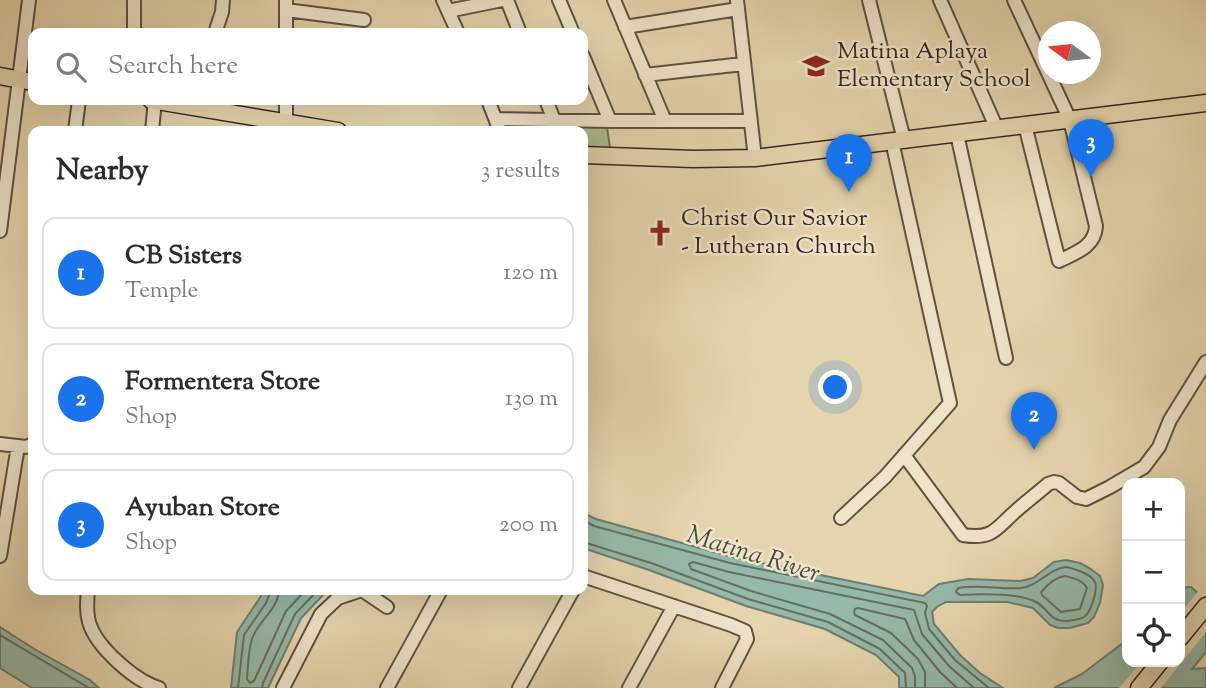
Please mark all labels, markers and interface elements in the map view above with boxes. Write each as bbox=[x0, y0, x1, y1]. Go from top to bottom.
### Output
north arrow bbox=[1038, 21, 1101, 84]
search box bbox=[28, 28, 588, 105]
place label: Matina Aplaya Elementary School bbox=[837, 35, 1031, 97]
icon: search bbox=[52, 48, 90, 86]
text: Search here bbox=[108, 48, 238, 85]
school or university icon: Matina Aplaya Elementary School bbox=[801, 51, 831, 81]
pin: 3 bbox=[1068, 119, 1114, 177]
pin: 1 bbox=[826, 134, 872, 192]
text: Nearby bbox=[56, 150, 148, 193]
text: 3 results bbox=[481, 155, 560, 188]
place label: Christ Our Savior - Lutheran Church bbox=[681, 202, 876, 264]
church icon: Christ Our Savior - Lutheran Church bbox=[645, 218, 675, 248]
text: CB Sisters bbox=[125, 238, 242, 275]
text: 1 bbox=[77, 257, 85, 290]
text: 120 m bbox=[503, 257, 558, 290]
text: Temple bbox=[125, 275, 198, 308]
text: Formentera Store bbox=[125, 364, 320, 401]
your location bbox=[818, 370, 852, 404]
text: 2 bbox=[76, 383, 86, 416]
text: 130 m bbox=[505, 383, 558, 416]
pin: 2 bbox=[1011, 392, 1057, 450]
text: Shop bbox=[125, 401, 177, 434]
map controls bbox=[1122, 478, 1185, 667]
button: + bbox=[1122, 478, 1185, 541]
text: Ayuban Store bbox=[125, 490, 280, 527]
text: 3 bbox=[76, 509, 86, 542]
text: 200 m bbox=[499, 509, 558, 542]
water label: Matina River bbox=[682, 517, 824, 593]
text: Shop bbox=[125, 527, 177, 560]
button: − bbox=[1122, 541, 1185, 604]
button: locate bbox=[1122, 604, 1185, 667]

